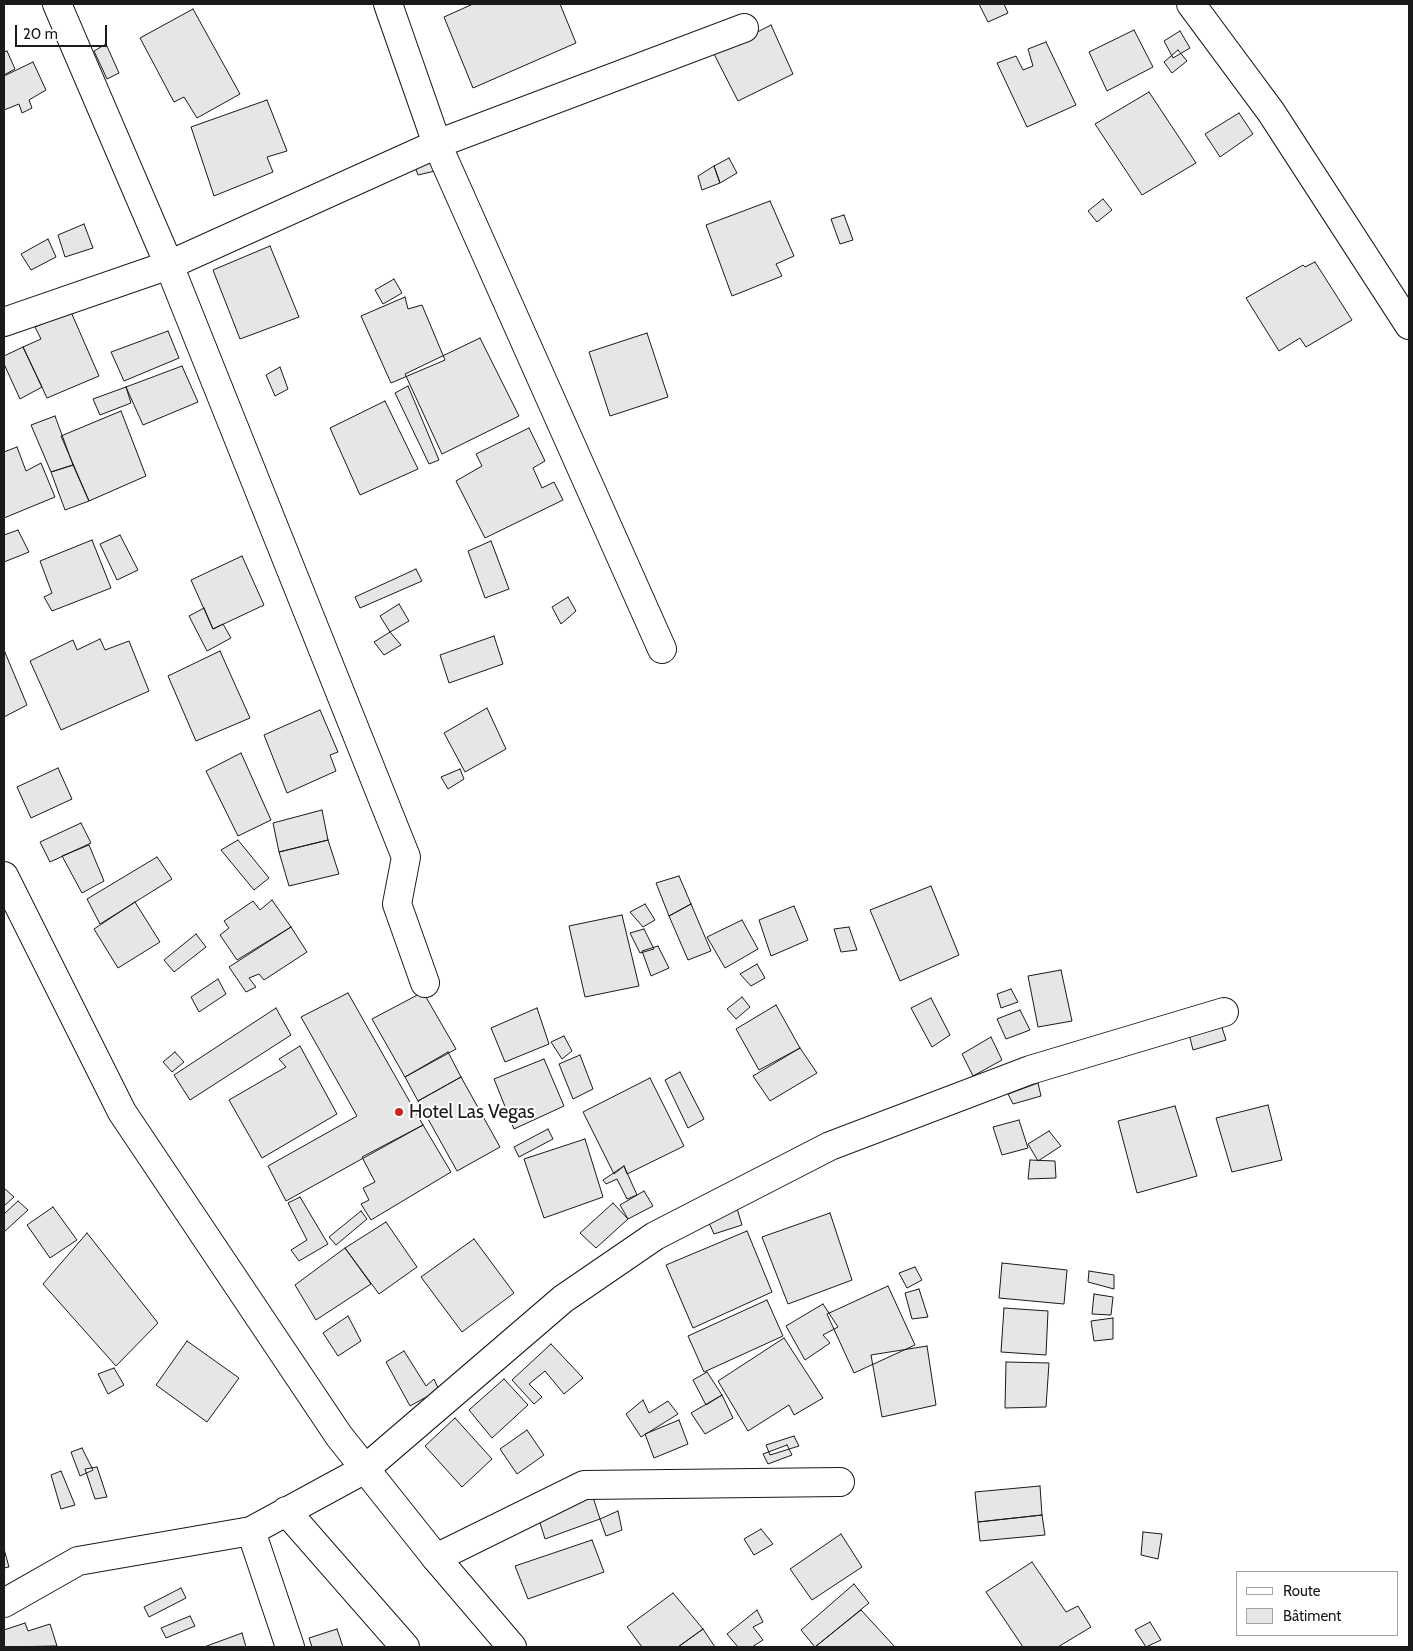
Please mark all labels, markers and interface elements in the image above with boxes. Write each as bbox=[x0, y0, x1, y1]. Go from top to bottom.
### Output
scale bar bbox=[18, 15, 110, 47]
text: 20 m bbox=[23, 25, 58, 43]
place label: Hotel Las Vegas bbox=[409, 1101, 535, 1123]
marker: Hotel Las Vegas bbox=[393, 1106, 405, 1118]
legend bbox=[1236, 1571, 1398, 1636]
text: Route bbox=[1283, 1582, 1321, 1600]
text: Bâtiment bbox=[1283, 1607, 1341, 1625]

